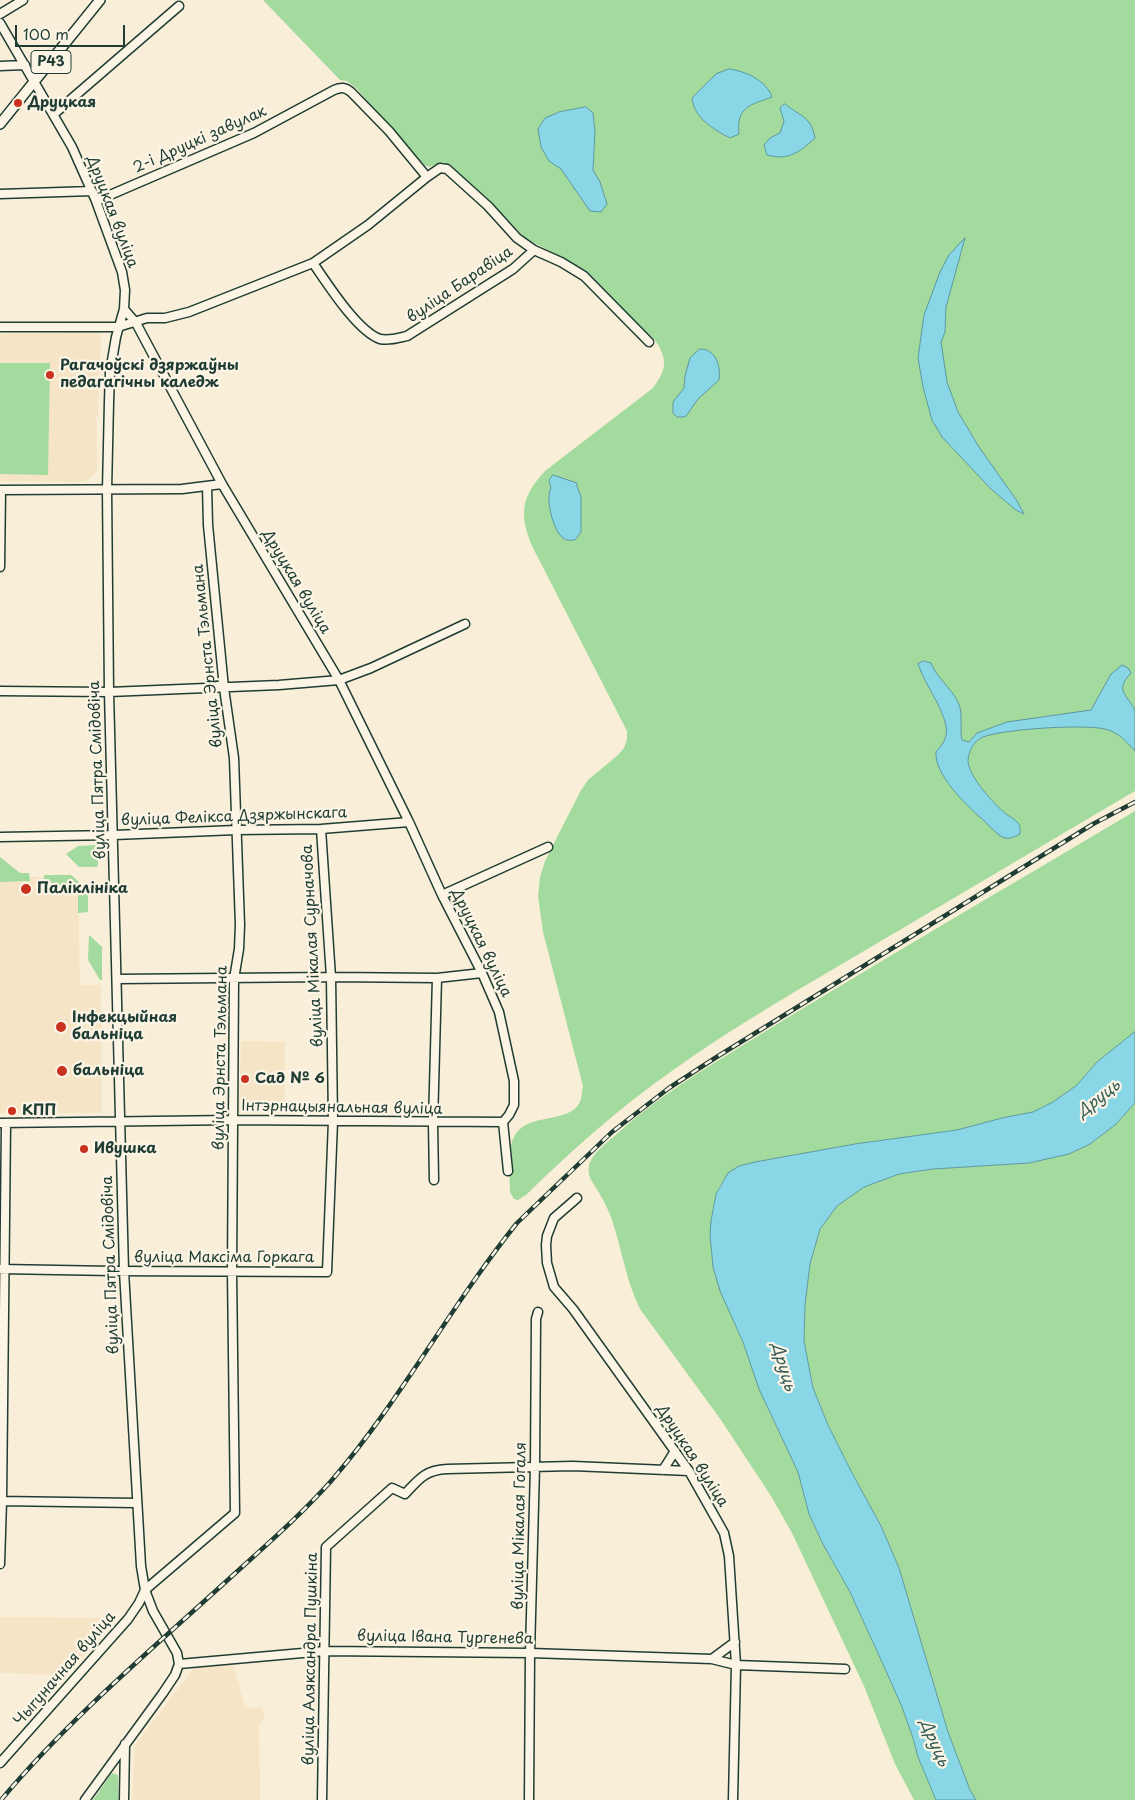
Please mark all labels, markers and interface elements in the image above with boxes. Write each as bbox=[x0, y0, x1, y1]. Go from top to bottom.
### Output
scale bar bbox=[18, 15, 128, 47]
text: 100 m bbox=[23, 22, 69, 45]
road number: Р43 bbox=[31, 51, 71, 74]
place label: Друцкая bbox=[28, 94, 96, 112]
marker: Друцкая bbox=[12, 97, 24, 109]
street label: 2-і Друцкі завулак bbox=[131, 102, 269, 178]
street label: Друцкая вуліца bbox=[82, 153, 142, 271]
street label: вуліца Баравіца bbox=[404, 243, 516, 327]
place label: Рагачоўскі дзяржаўны педагагічны каледж bbox=[60, 357, 239, 392]
marker: Рагачоўскі дзяржаўны педагагічны каледж bbox=[44, 369, 56, 381]
street label: Друцкая вуліца bbox=[258, 526, 334, 638]
street label: вуліца Эрнста Тэльмана bbox=[189, 563, 227, 749]
street label: вуліца Пятра Смідовіча bbox=[86, 680, 110, 860]
street label: вуліца Фелікса Дзяржынскага bbox=[121, 804, 347, 830]
street label: вуліца Мікалая Сурначова bbox=[299, 844, 327, 1048]
place label: Паліклініка bbox=[37, 880, 128, 898]
marker: Паліклініка bbox=[19, 882, 33, 896]
street label: Друцкая вуліца bbox=[447, 886, 515, 1000]
street label: вуліца Эрнста Тэльмана bbox=[210, 966, 232, 1150]
place label: Інфекцыйная бальніца bbox=[72, 1009, 177, 1044]
marker: Інфекцыйная бальніца bbox=[54, 1020, 68, 1034]
place label: бальніца bbox=[73, 1062, 144, 1080]
marker: бальніца bbox=[55, 1064, 69, 1078]
place label: Сад № 6 bbox=[255, 1070, 325, 1088]
marker: Сад № 6 bbox=[239, 1073, 251, 1085]
water label: Друць bbox=[1074, 1076, 1124, 1122]
street label: Інтэрнацыянальная вуліца bbox=[241, 1097, 443, 1119]
place label: КПП bbox=[22, 1102, 57, 1120]
marker: КПП bbox=[6, 1105, 18, 1117]
place label: Ивушка bbox=[94, 1140, 157, 1158]
marker: Ивушка bbox=[78, 1143, 90, 1155]
street label: вуліца Пятра Смідовіча bbox=[99, 1175, 123, 1355]
street label: вуліца Максіма Горкага bbox=[134, 1249, 314, 1267]
water label: Друць bbox=[767, 1341, 799, 1393]
street label: Друцкая вуліца bbox=[652, 1401, 732, 1511]
street label: вуліца Мікалая Гогаля bbox=[510, 1442, 530, 1610]
street label: вуліца Аляксандра Пушкіна bbox=[300, 1553, 322, 1765]
street label: Чыгуначная вуліца bbox=[10, 1608, 120, 1730]
street label: вуліца Івана Тургенева bbox=[357, 1627, 533, 1649]
water label: Друць bbox=[916, 1717, 952, 1769]

